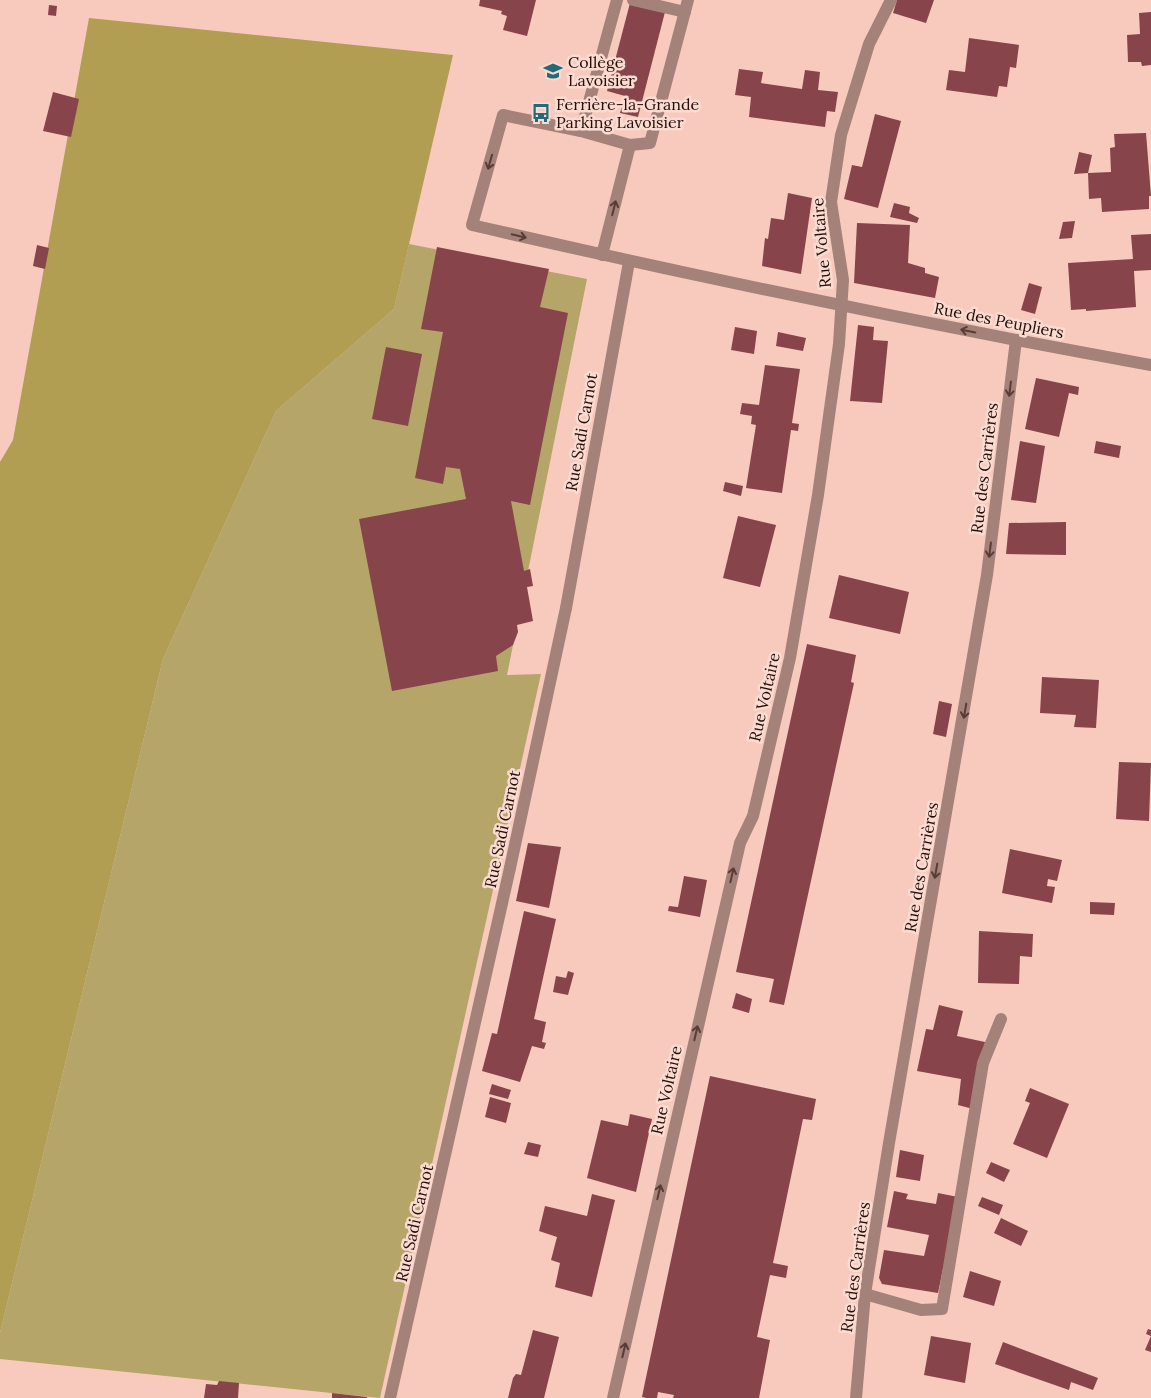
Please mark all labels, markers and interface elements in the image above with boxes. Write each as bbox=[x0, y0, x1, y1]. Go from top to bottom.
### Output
place label: Collège Lavoisier bbox=[568, 52, 635, 90]
school or university icon: Collège Lavoisier bbox=[542, 60, 564, 82]
place label: Ferrière-la-Grande Parking Lavoisier bbox=[556, 94, 699, 132]
bus stop icon: Ferrière-la-Grande Parking Lavoisier bbox=[530, 102, 552, 124]
one-way arrow bbox=[484, 154, 494, 170]
street label: Rue Voltaire bbox=[807, 197, 835, 289]
one-way arrow bbox=[610, 200, 619, 216]
one-way arrow bbox=[511, 232, 527, 241]
street label: Rue des Peupliers bbox=[933, 298, 1065, 342]
one-way arrow bbox=[961, 326, 977, 335]
street label: Rue Sadi Carnot bbox=[561, 371, 601, 493]
one-way arrow bbox=[1005, 381, 1015, 397]
street label: Rue des Carrières bbox=[966, 401, 1002, 535]
one-way arrow bbox=[985, 542, 995, 558]
street label: Rue Voltaire bbox=[744, 650, 784, 743]
one-way arrow bbox=[959, 702, 969, 718]
street label: Rue Sadi Carnot bbox=[480, 768, 524, 890]
street label: Rue des Carrières bbox=[900, 800, 942, 934]
one-way arrow bbox=[931, 862, 941, 878]
one-way arrow bbox=[728, 868, 737, 884]
one-way arrow bbox=[692, 1026, 701, 1042]
street label: Rue Voltaire bbox=[646, 1043, 686, 1136]
street label: Rue Sadi Carnot bbox=[391, 1162, 437, 1284]
one-way arrow bbox=[655, 1184, 664, 1200]
street label: Rue des Carrières bbox=[836, 1200, 874, 1334]
one-way arrow bbox=[620, 1343, 629, 1359]

